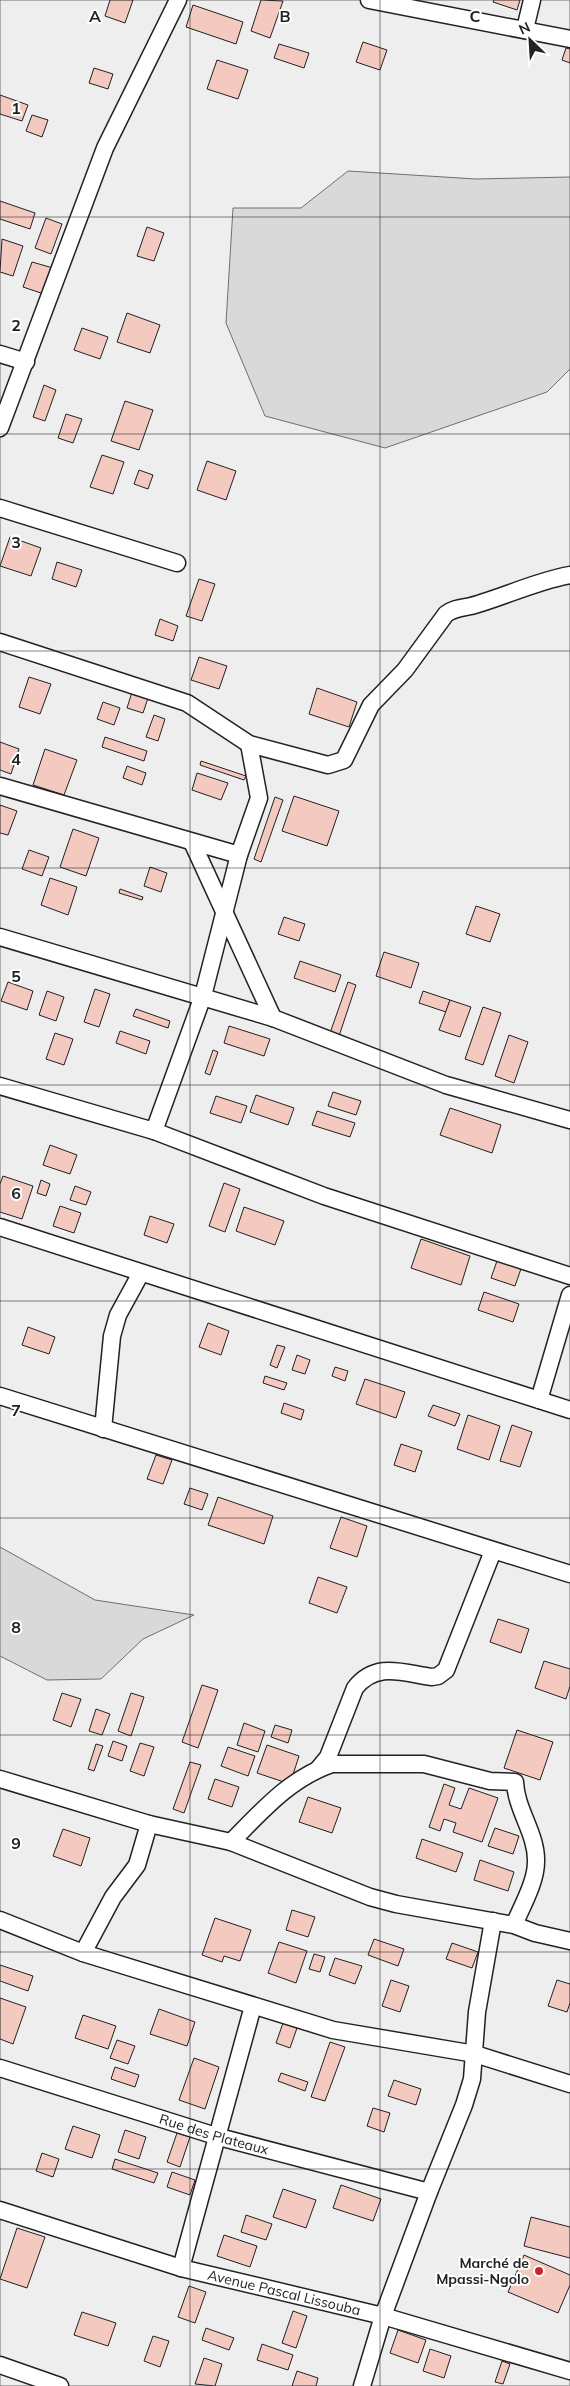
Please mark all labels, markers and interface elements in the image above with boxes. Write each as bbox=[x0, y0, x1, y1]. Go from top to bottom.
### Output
text: A bbox=[89, 6, 101, 26]
text: B bbox=[279, 6, 291, 26]
text: C bbox=[470, 6, 481, 26]
north arrow bbox=[505, 15, 555, 65]
text: N bbox=[516, 18, 533, 39]
text: 1 bbox=[11, 98, 21, 118]
text: 2 bbox=[11, 315, 21, 335]
text: 3 bbox=[11, 532, 21, 552]
text: 4 bbox=[11, 749, 21, 769]
text: 5 bbox=[11, 966, 21, 986]
text: 6 bbox=[11, 1183, 21, 1203]
text: 7 bbox=[11, 1400, 21, 1420]
text: 8 bbox=[11, 1617, 21, 1637]
text: 9 bbox=[11, 1833, 21, 1853]
street label: Rue des Plateaux bbox=[157, 2110, 271, 2159]
place label: Marché de Mpassi-Ngolo bbox=[436, 2254, 529, 2288]
marker: Marché de Mpassi-Ngolo bbox=[533, 2265, 545, 2277]
street label: Avenue Pascal Lissouba bbox=[206, 2266, 362, 2319]

